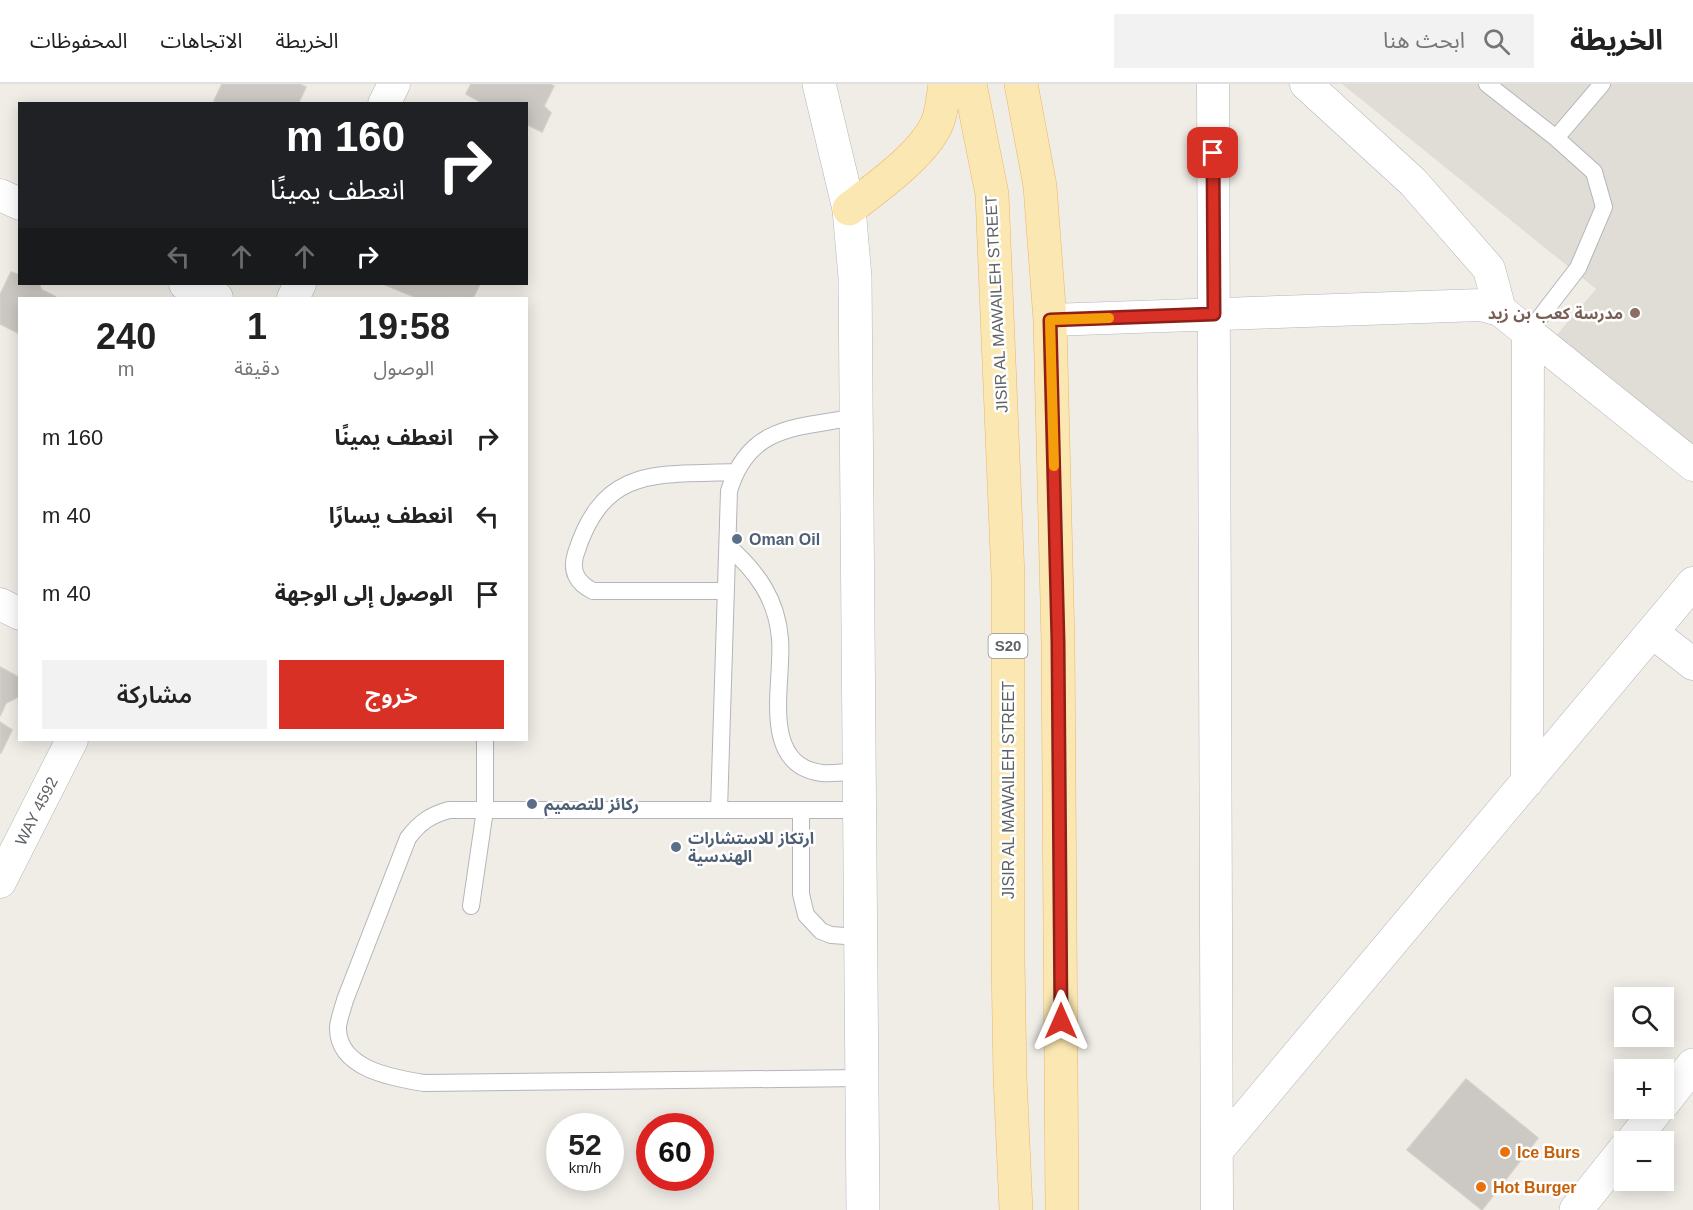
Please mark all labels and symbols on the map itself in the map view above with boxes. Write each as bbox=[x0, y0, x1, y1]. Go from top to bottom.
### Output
pin bbox=[1187, 127, 1238, 178]
street label: JISIR AL MAWAILEH STREET bbox=[982, 195, 1011, 413]
place label: مدرسة كعب بن زيد bbox=[1488, 305, 1623, 323]
marker: مدرسة كعب بن زيد bbox=[1628, 306, 1642, 320]
place label: Oman Oil bbox=[749, 531, 820, 548]
marker: Oman Oil bbox=[730, 532, 744, 546]
road number: S20 bbox=[988, 634, 1028, 658]
street label: JISIR AL MAWAILEH STREET bbox=[1000, 681, 1017, 899]
street label: WAY 4592 bbox=[12, 774, 61, 848]
place label: ركائز للتصميم bbox=[544, 796, 639, 817]
marker: ركائز للتصميم bbox=[525, 797, 539, 811]
place label: ارتكاز للاستشارات الهندسية bbox=[688, 830, 814, 866]
marker: ارتكاز للاستشارات الهندسية bbox=[669, 840, 683, 854]
position arrow bbox=[1029, 989, 1093, 1053]
speed limit sign: 60 bbox=[636, 1113, 714, 1191]
place label: Ice Burs bbox=[1517, 1144, 1580, 1161]
marker: Ice Burs bbox=[1498, 1145, 1512, 1159]
place label: Hot Burger bbox=[1493, 1179, 1577, 1196]
marker: Hot Burger bbox=[1474, 1180, 1488, 1194]

